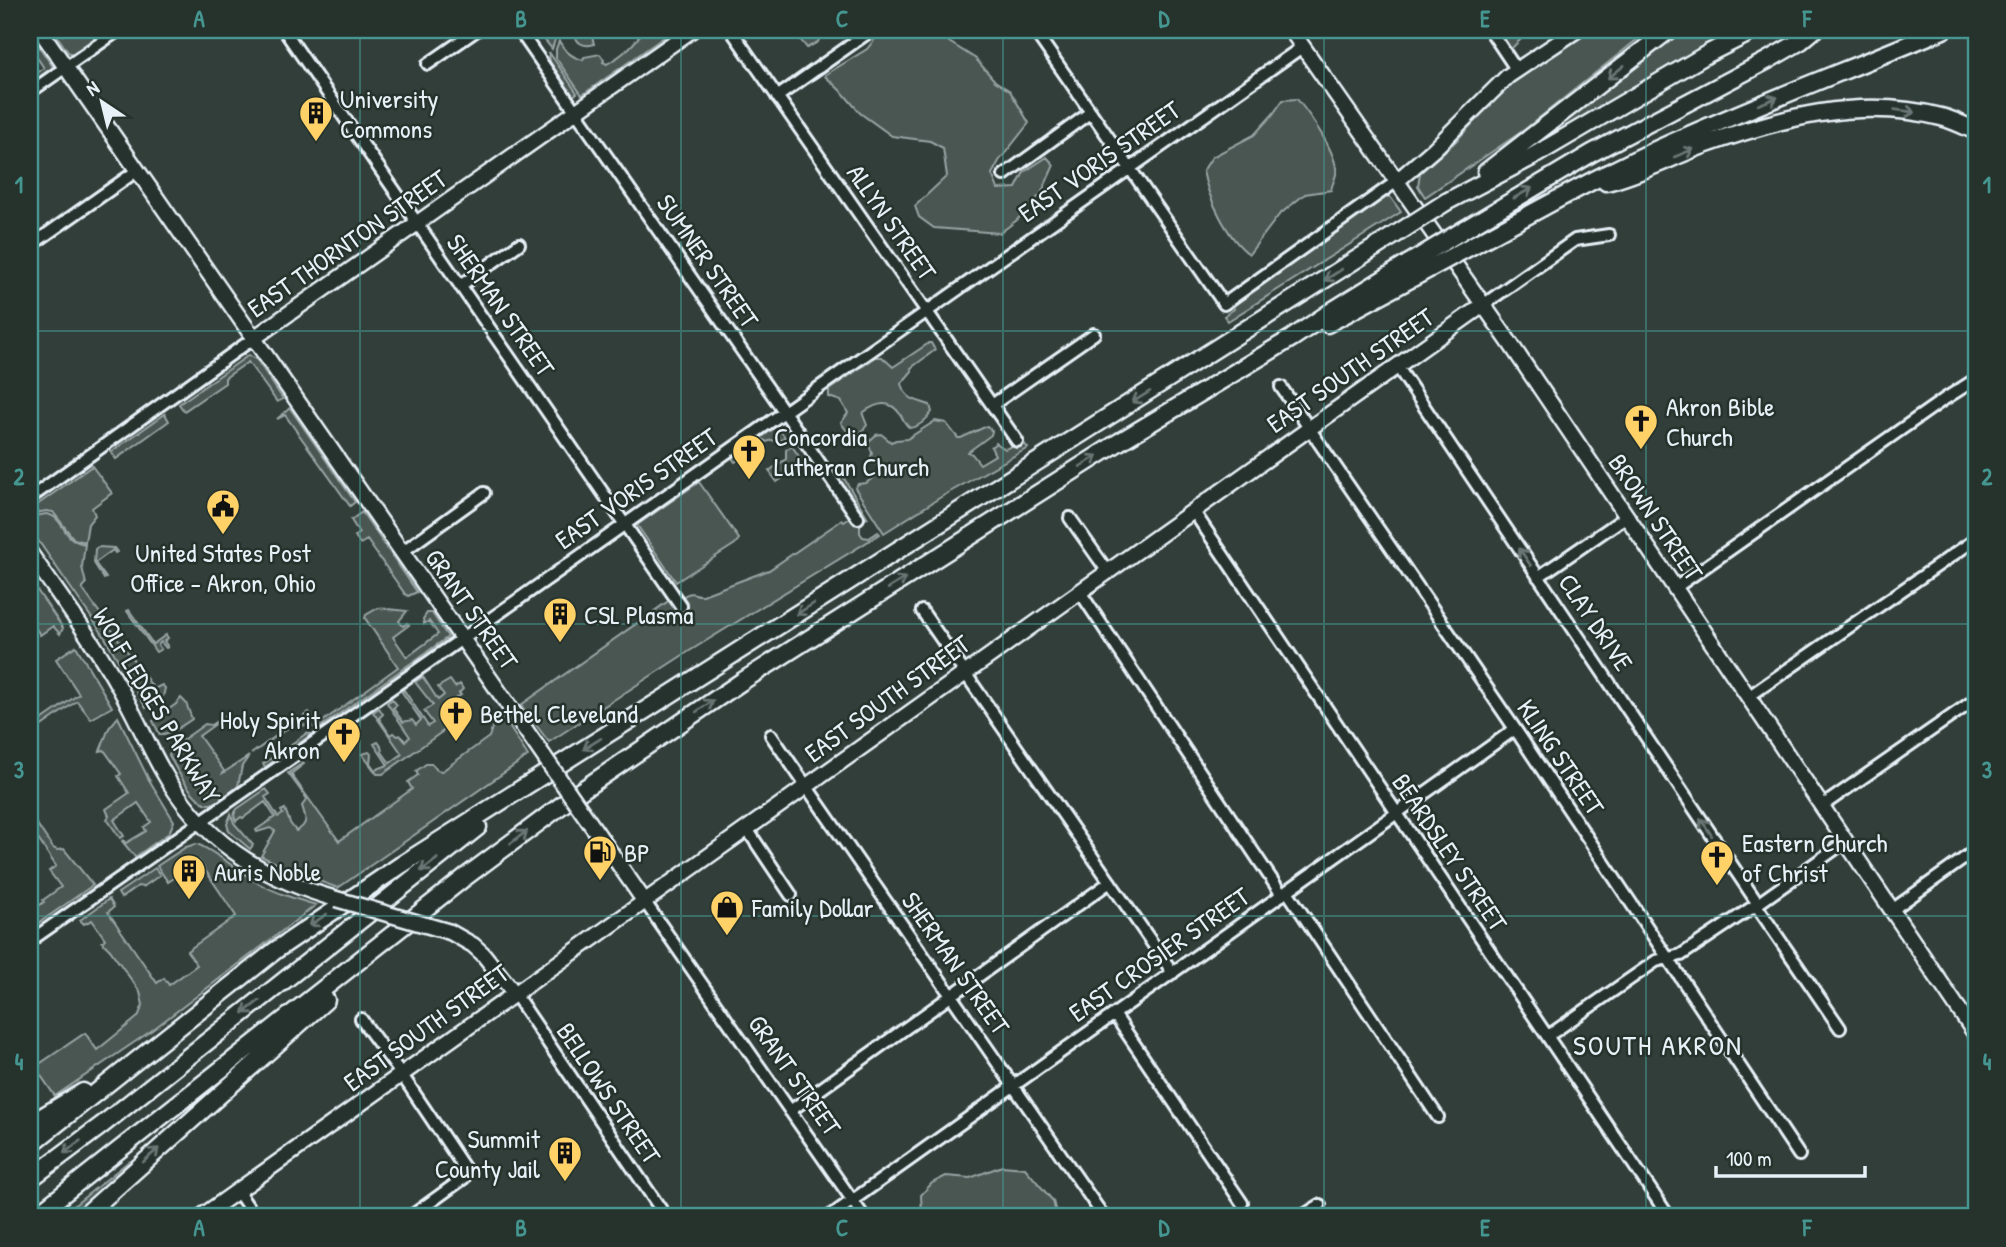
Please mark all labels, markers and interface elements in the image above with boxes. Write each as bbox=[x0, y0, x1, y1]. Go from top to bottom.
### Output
text: A bbox=[193, 3, 205, 34]
text: B bbox=[515, 3, 527, 34]
text: C bbox=[836, 3, 848, 34]
text: D bbox=[1159, 3, 1171, 34]
text: E bbox=[1480, 3, 1491, 34]
text: F bbox=[1802, 3, 1813, 34]
one-way arrow bbox=[1607, 65, 1625, 80]
north arrow bbox=[66, 66, 136, 136]
text: N bbox=[81, 75, 104, 102]
place label: University Commons bbox=[340, 81, 438, 146]
street label: EAST VORIS STREET bbox=[1011, 92, 1188, 230]
building icon: University Commons bbox=[297, 94, 335, 143]
one-way arrow bbox=[1757, 94, 1779, 106]
one-way arrow bbox=[1893, 105, 1915, 118]
one-way arrow bbox=[1672, 146, 1694, 159]
street label: ALLYN STREET bbox=[839, 157, 945, 288]
street label: EAST THORNTON STREET bbox=[240, 160, 454, 325]
text: 1 bbox=[15, 169, 23, 200]
text: 1 bbox=[1983, 169, 1991, 200]
one-way arrow bbox=[1512, 186, 1532, 200]
street label: SUMNER STREET bbox=[649, 187, 768, 336]
street label: SHERMAN STREET bbox=[439, 227, 564, 384]
one-way arrow bbox=[1324, 268, 1343, 283]
street label: EAST SOUTH STREET bbox=[1260, 299, 1441, 441]
place label: Akron Bible Church bbox=[1666, 389, 1775, 454]
one-way arrow bbox=[1131, 390, 1151, 404]
church icon: Akron Bible Church bbox=[1622, 402, 1660, 451]
street label: EAST VORIS STREET bbox=[548, 419, 725, 557]
place label: Concordia Lutheran Church bbox=[774, 419, 929, 484]
church icon: Concordia Lutheran Church bbox=[730, 432, 768, 481]
street label: BROWN STREET bbox=[1601, 447, 1712, 588]
one-way arrow bbox=[1078, 454, 1098, 468]
text: 2 bbox=[14, 461, 25, 492]
text: 2 bbox=[1982, 461, 1993, 492]
public building icon: United States Post Office - Akron, Ohio bbox=[204, 487, 242, 536]
place label: United States Post Office - Akron, Ohio bbox=[130, 535, 316, 600]
street label: GRANT STREET bbox=[418, 542, 527, 677]
one-way arrow bbox=[1518, 547, 1532, 567]
street label: CLAY DRIVE bbox=[1551, 566, 1642, 678]
one-way arrow bbox=[886, 576, 906, 590]
building icon: CSL Plasma bbox=[541, 595, 579, 644]
place label: CSL Plasma bbox=[584, 597, 693, 632]
street label: WOLF LEDGES PARKWAY bbox=[85, 601, 229, 810]
one-way arrow bbox=[795, 602, 815, 616]
street label: EAST SOUTH STREET bbox=[797, 626, 977, 770]
street label: KLING STREET bbox=[1509, 692, 1613, 822]
church icon: Bethel Cleveland bbox=[437, 694, 475, 743]
place label: Bethel Cleveland bbox=[480, 696, 638, 731]
one-way arrow bbox=[695, 699, 714, 713]
place label: Holy Spirit Akron bbox=[220, 702, 321, 767]
church icon: Holy Spirit Akron bbox=[325, 715, 363, 764]
one-way arrow bbox=[583, 737, 603, 751]
text: 3 bbox=[14, 754, 24, 785]
text: 3 bbox=[1982, 754, 1992, 785]
street label: BEARDSLEY STREET bbox=[1384, 766, 1516, 938]
one-way arrow bbox=[1699, 818, 1713, 837]
place label: Eastern Church of Christ bbox=[1742, 825, 1887, 890]
one-way arrow bbox=[509, 830, 528, 844]
fuel station icon: BP bbox=[581, 833, 619, 882]
place label: BP bbox=[624, 835, 650, 870]
church icon: Eastern Church of Christ bbox=[1698, 838, 1736, 887]
building icon: Auris Noble bbox=[170, 852, 208, 901]
place label: Auris Noble bbox=[214, 854, 321, 889]
one-way arrow bbox=[421, 858, 439, 873]
street label: EAST CROSIER STREET bbox=[1062, 878, 1257, 1029]
street label: SHERMAN STREET bbox=[894, 885, 1019, 1042]
shop icon: Family Dollar bbox=[708, 888, 746, 937]
place label: Family Dollar bbox=[751, 890, 874, 925]
one-way arrow bbox=[309, 913, 328, 927]
street label: EAST SOUTH STREET bbox=[336, 955, 516, 1099]
one-way arrow bbox=[243, 999, 261, 1014]
street label: GRANT STREET bbox=[741, 1008, 850, 1143]
street label: BELLOWS STREET bbox=[549, 1015, 670, 1171]
district label: SOUTH AKRON bbox=[1573, 1026, 1743, 1064]
text: 4 bbox=[15, 1046, 24, 1077]
text: 4 bbox=[1983, 1046, 1992, 1077]
place label: Summit County Jail bbox=[435, 1121, 541, 1186]
building icon: Summit County Jail bbox=[546, 1134, 584, 1183]
scale bar bbox=[1716, 1135, 1864, 1179]
one-way arrow bbox=[63, 1140, 82, 1154]
text: 100 m bbox=[1726, 1144, 1772, 1173]
one-way arrow bbox=[142, 1147, 160, 1163]
text: A bbox=[193, 1212, 205, 1243]
text: B bbox=[515, 1212, 527, 1243]
text: C bbox=[836, 1212, 848, 1243]
text: D bbox=[1159, 1212, 1171, 1243]
text: E bbox=[1480, 1212, 1491, 1243]
text: F bbox=[1802, 1212, 1813, 1243]

